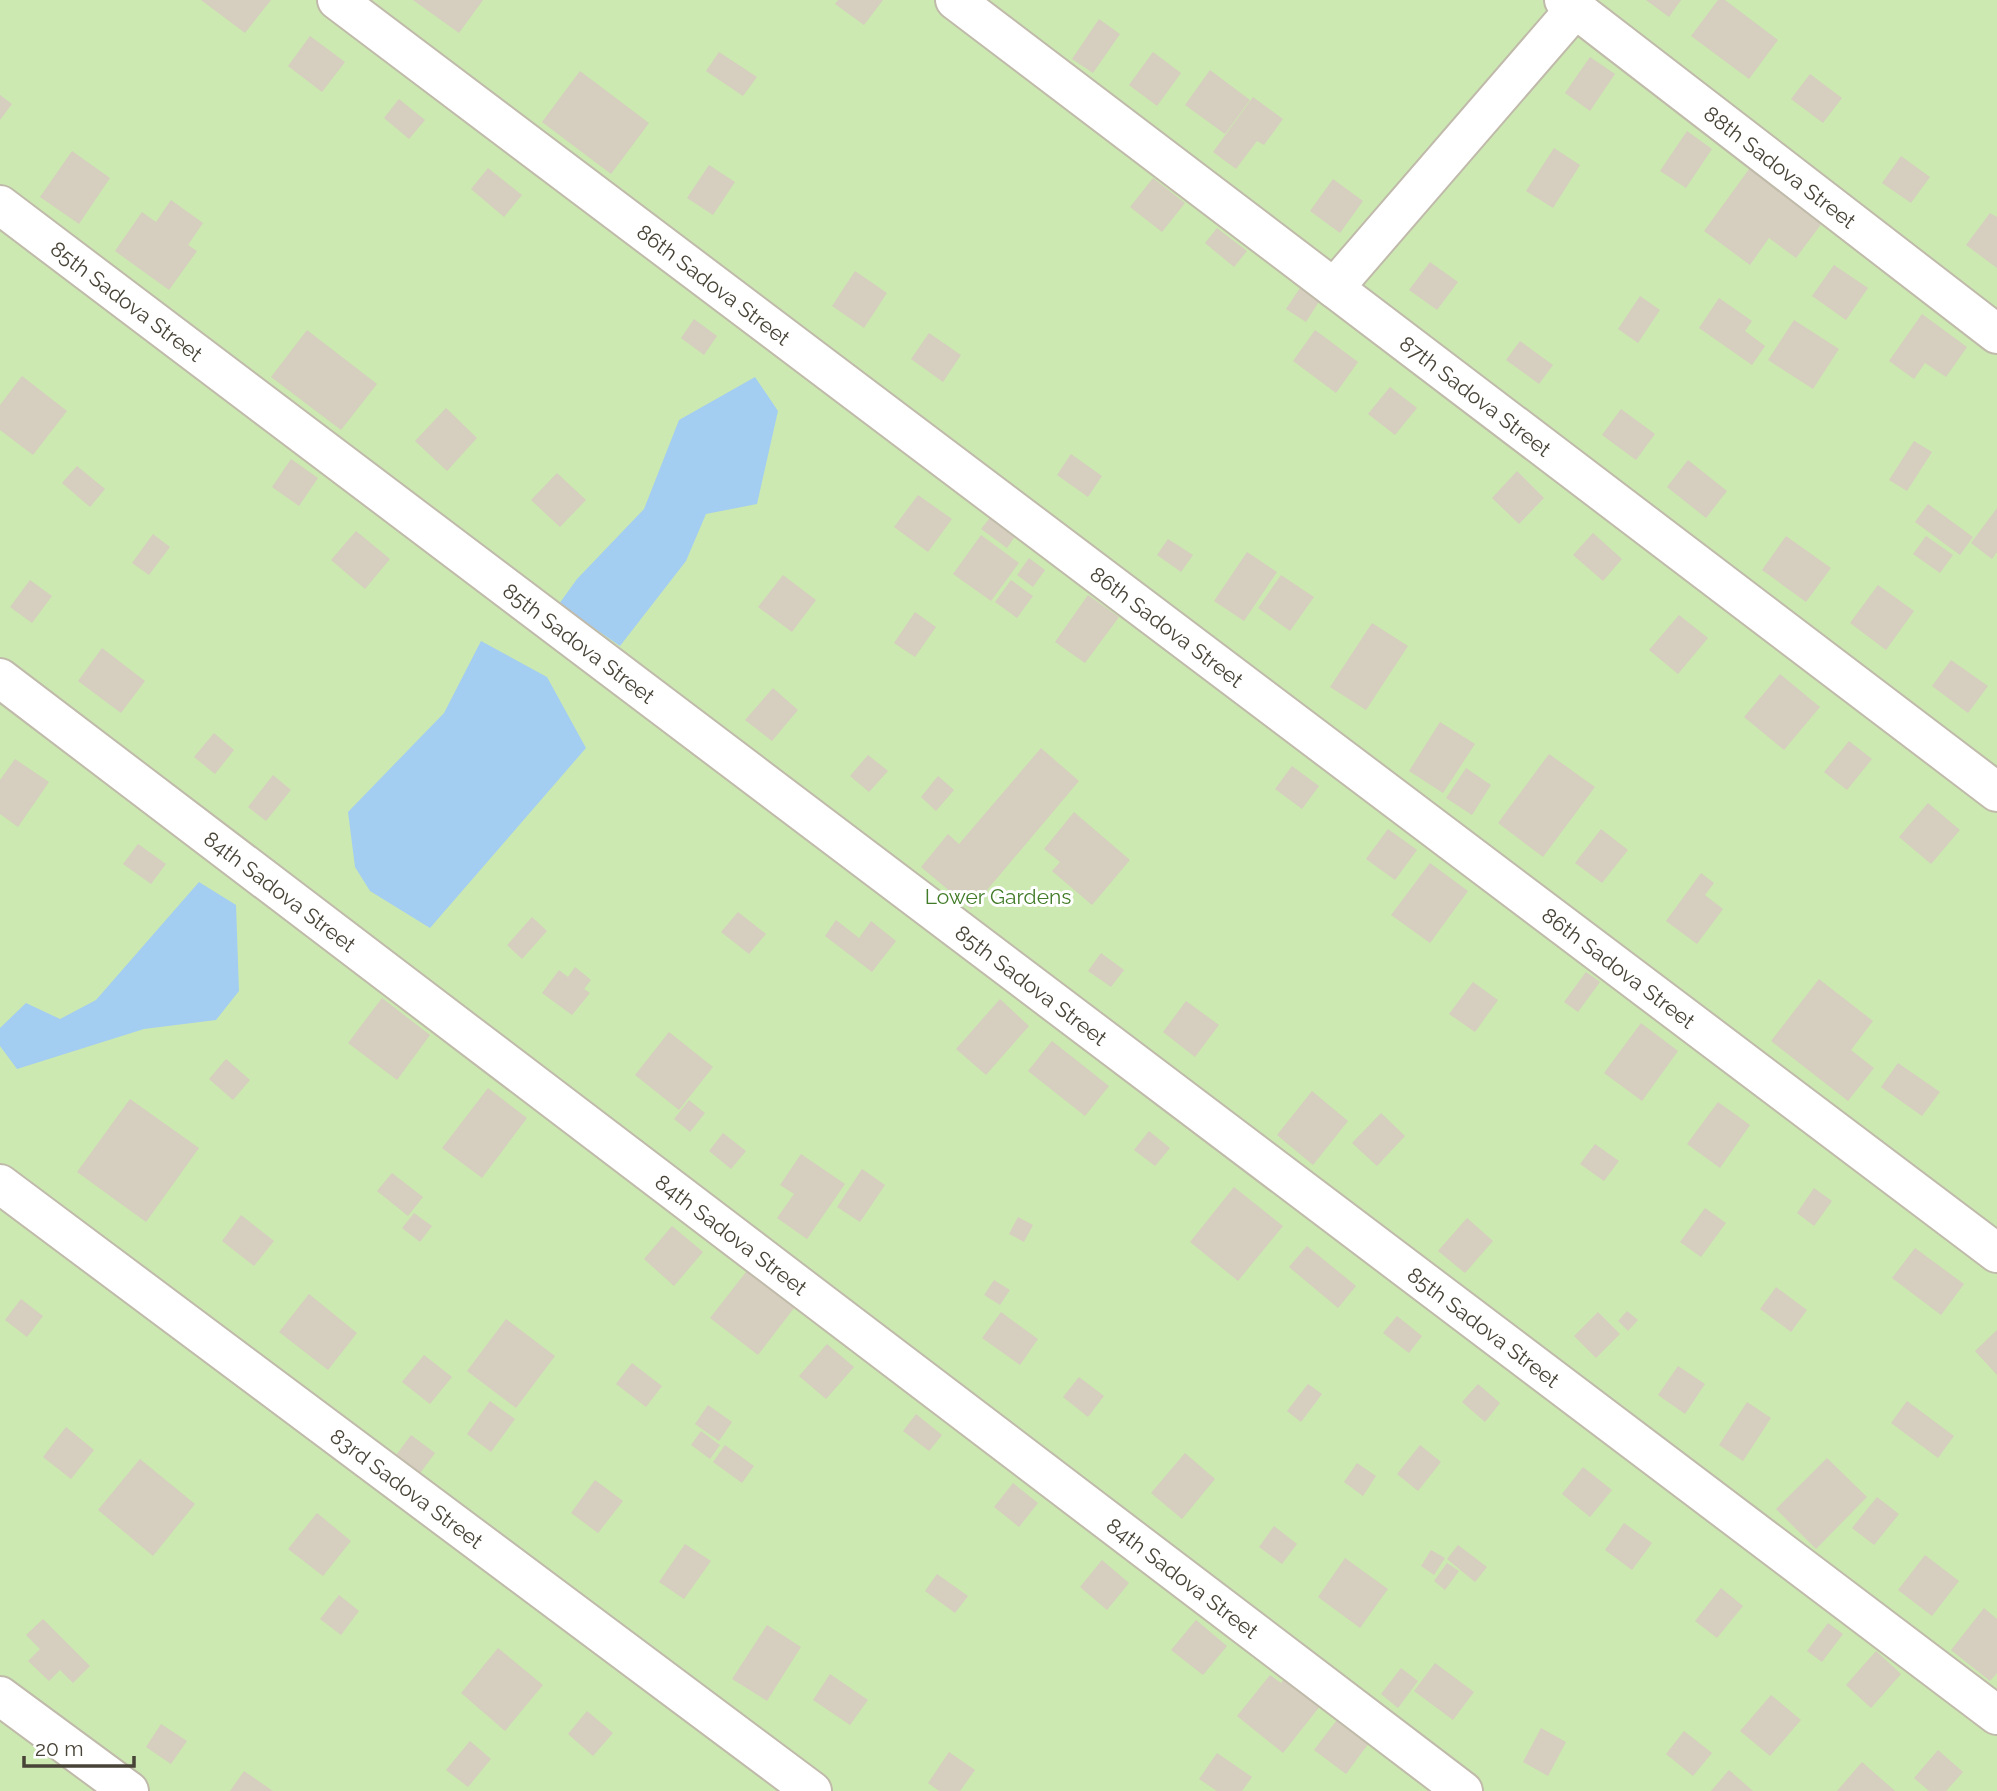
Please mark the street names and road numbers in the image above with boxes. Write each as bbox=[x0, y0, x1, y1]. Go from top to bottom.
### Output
street label: 88th Sadova Street bbox=[1699, 100, 1861, 233]
street label: 86th Sadova Street bbox=[632, 219, 795, 350]
street label: 85th Sadova Street bbox=[46, 235, 208, 366]
street label: 87th Sadova Street bbox=[1395, 330, 1556, 461]
street label: 86th Sadova Street bbox=[1086, 561, 1249, 692]
street label: 85th Sadova Street bbox=[498, 577, 660, 708]
street label: 84th Sadova Street bbox=[199, 825, 361, 957]
street label: 86th Sadova Street bbox=[1537, 902, 1700, 1033]
street label: 85th Sadova Street bbox=[950, 919, 1112, 1050]
street label: 84th Sadova Street bbox=[651, 1169, 812, 1300]
street label: 85th Sadova Street bbox=[1403, 1261, 1565, 1392]
street label: 83rd Sadova Street bbox=[325, 1423, 488, 1553]
street label: 84th Sadova Street bbox=[1102, 1512, 1263, 1643]

